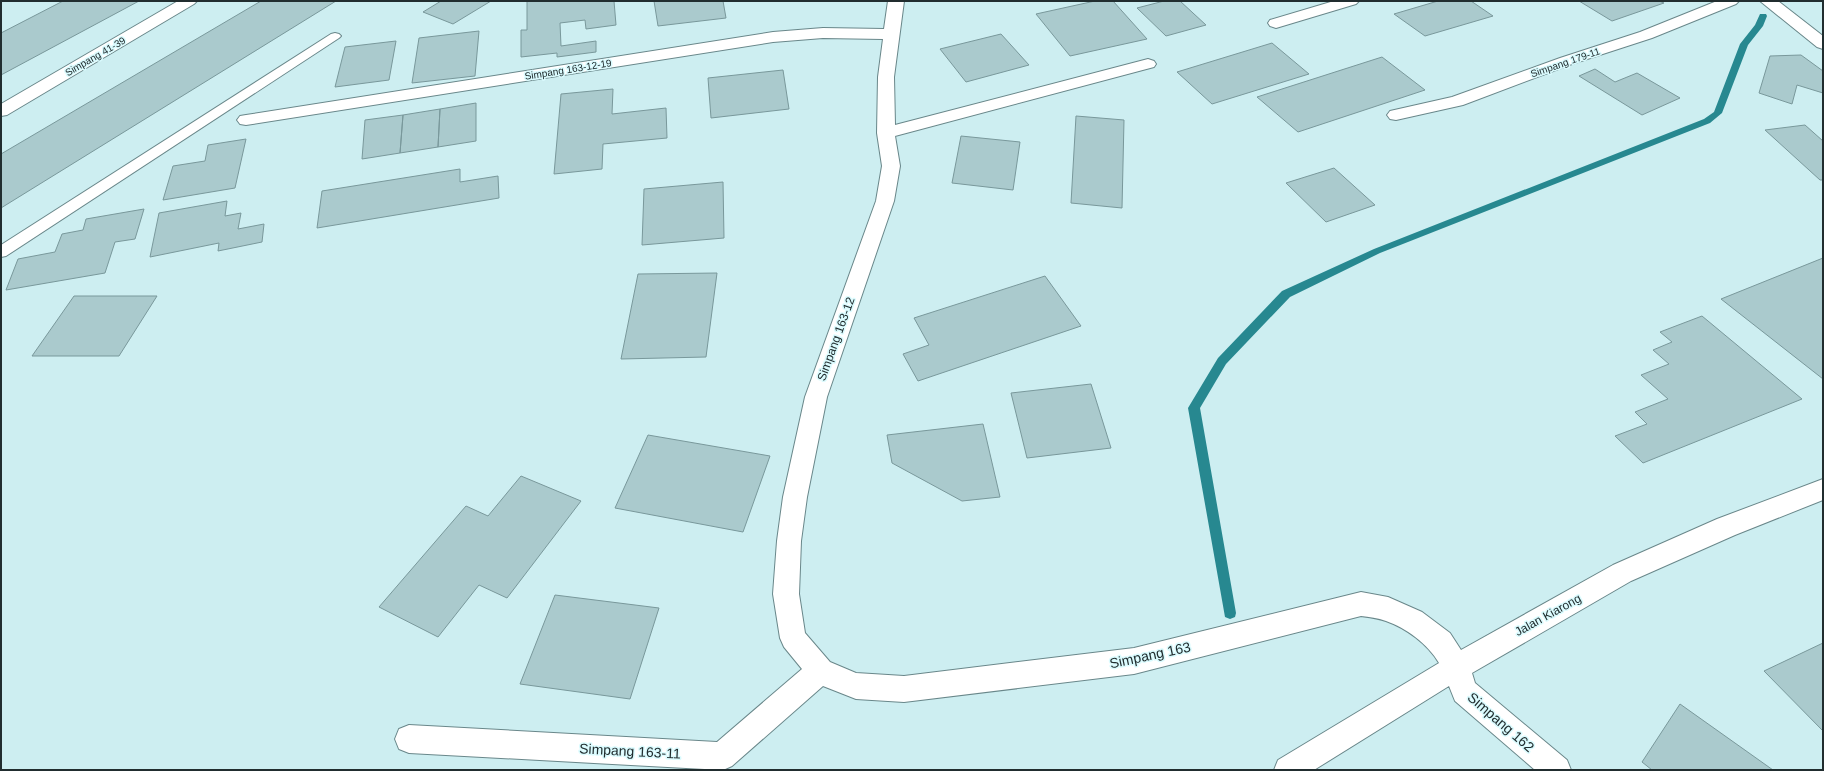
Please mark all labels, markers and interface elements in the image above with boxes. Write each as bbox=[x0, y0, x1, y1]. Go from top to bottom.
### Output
street label: Simpang 41-39 bbox=[63, 34, 128, 78]
street label: Simpang 179-11 bbox=[1529, 45, 1602, 80]
street label: Simpang 163-12-19 bbox=[524, 57, 613, 82]
street label: Simpang 163-12 bbox=[814, 295, 858, 383]
street label: Jalan Kiarong bbox=[1513, 591, 1583, 639]
street label: Simpang 163 bbox=[1108, 639, 1192, 671]
street label: Simpang 162 bbox=[1465, 689, 1538, 755]
street label: Simpang 163-11 bbox=[579, 740, 681, 762]

